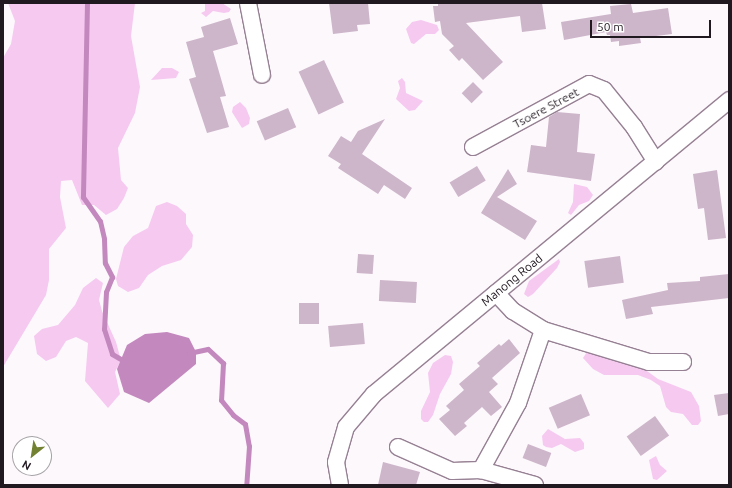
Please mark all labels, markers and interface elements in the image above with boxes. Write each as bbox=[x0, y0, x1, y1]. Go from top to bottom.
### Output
scale bar bbox=[592, 12, 713, 38]
text: 50 m bbox=[597, 20, 624, 33]
street label: Tsoere Street bbox=[511, 85, 581, 131]
street label: Manong Road bbox=[478, 251, 546, 309]
north arrow bbox=[12, 436, 52, 476]
text: N bbox=[20, 458, 33, 473]

